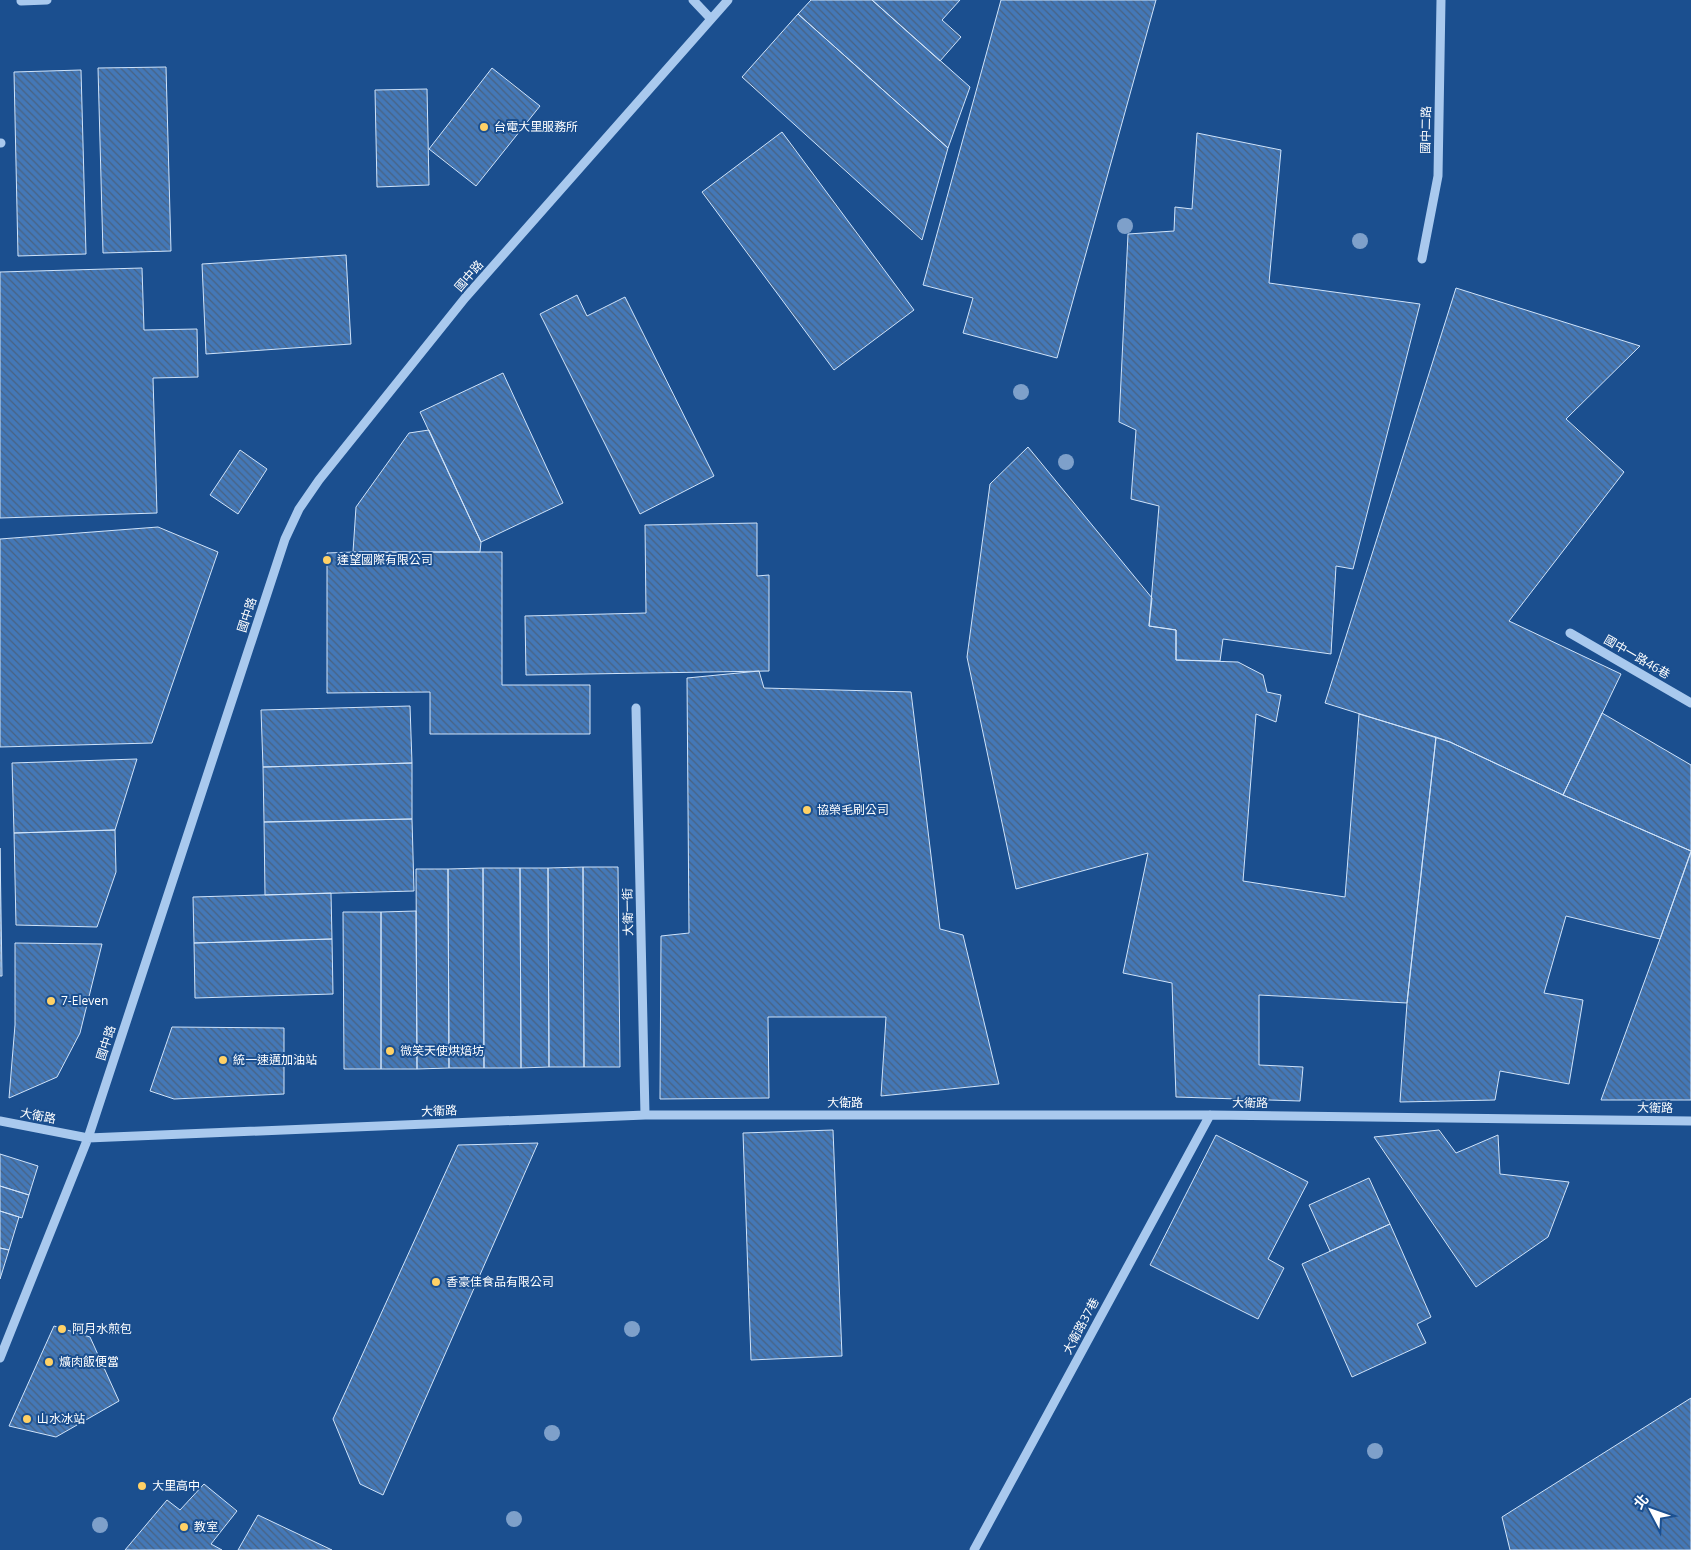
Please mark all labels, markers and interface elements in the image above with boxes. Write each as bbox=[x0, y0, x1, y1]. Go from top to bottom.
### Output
street label: 國中二路 bbox=[1417, 106, 1434, 154]
place label: 台電大里服務所 bbox=[494, 118, 578, 135]
marker: 台電大里服務所 bbox=[478, 121, 490, 133]
street label: 國中路 bbox=[450, 257, 487, 295]
place label: 達望國際有限公司 bbox=[337, 551, 433, 568]
marker: 達望國際有限公司 bbox=[321, 554, 333, 566]
street label: 國中路 bbox=[233, 595, 260, 635]
street label: 國中一路46巷 bbox=[1601, 631, 1673, 682]
place label: 協榮毛刷公司 bbox=[817, 801, 889, 818]
marker: 協榮毛刷公司 bbox=[801, 804, 813, 816]
street label: 大衛一街 bbox=[619, 888, 636, 936]
place label: 7-Eleven bbox=[61, 992, 108, 1009]
marker: 7-Eleven bbox=[45, 995, 57, 1007]
street label: 國中路 bbox=[92, 1023, 119, 1063]
place label: 微笑天使烘焙坊 bbox=[400, 1042, 484, 1059]
marker: 微笑天使烘焙坊 bbox=[384, 1045, 396, 1057]
place label: 統一速邁加油站 bbox=[233, 1051, 317, 1068]
marker: 統一速邁加油站 bbox=[217, 1054, 229, 1066]
street label: 大衛路 bbox=[827, 1094, 863, 1111]
street label: 大衛路 bbox=[1232, 1094, 1268, 1111]
street label: 大衛路 bbox=[1637, 1099, 1673, 1116]
street label: 大衛路 bbox=[421, 1101, 457, 1120]
street label: 大衛路 bbox=[19, 1104, 57, 1127]
place label: 香豪佳食品有限公司 bbox=[446, 1273, 554, 1290]
marker: 香豪佳食品有限公司 bbox=[430, 1276, 442, 1288]
street label: 大衛路37巷 bbox=[1059, 1295, 1103, 1357]
place label: 阿月水煎包 bbox=[72, 1320, 132, 1337]
marker: 阿月水煎包 bbox=[56, 1323, 68, 1335]
place label: 爌肉飯便當 bbox=[59, 1353, 119, 1370]
marker: 爌肉飯便當 bbox=[43, 1356, 55, 1368]
place label: 山水冰站 bbox=[37, 1410, 85, 1427]
marker: 山水冰站 bbox=[21, 1413, 33, 1425]
place label: 大里高中 bbox=[152, 1477, 200, 1494]
marker: 大里高中 bbox=[136, 1480, 148, 1492]
north arrow bbox=[1626, 1485, 1676, 1535]
text: 北 bbox=[1629, 1490, 1653, 1513]
place label: 教室 bbox=[194, 1518, 218, 1535]
marker: 教室 bbox=[178, 1521, 190, 1533]

